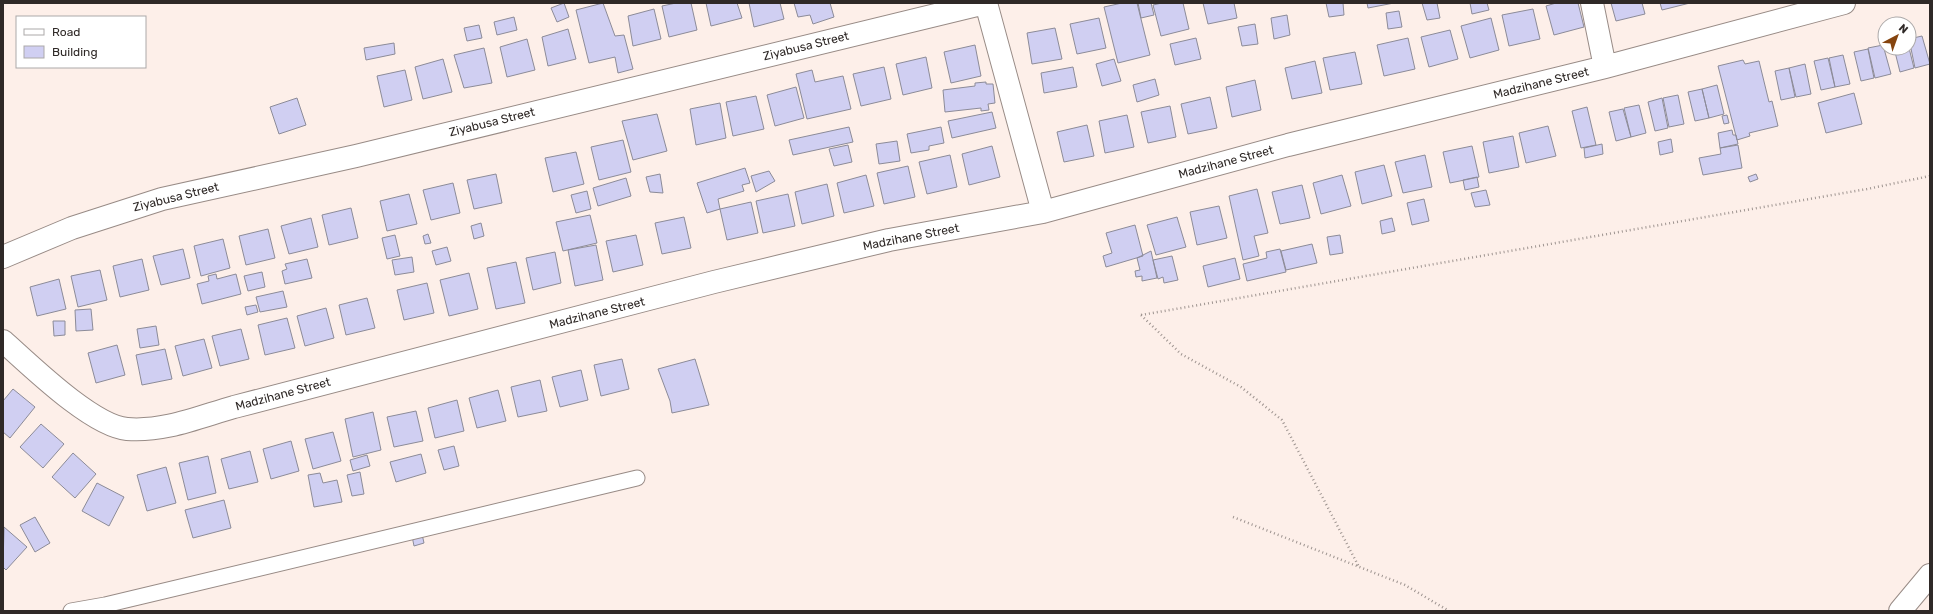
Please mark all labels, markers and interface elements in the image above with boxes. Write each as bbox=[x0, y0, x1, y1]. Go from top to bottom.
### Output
legend bbox=[16, 16, 146, 68]
north arrow bbox=[1877, 16, 1917, 56]
text: N bbox=[1896, 21, 1911, 36]
text: Road bbox=[52, 25, 80, 39]
street label: Ziyabusa Street bbox=[762, 29, 851, 63]
text: Building bbox=[52, 45, 98, 59]
street label: Madzihane Street bbox=[1492, 64, 1590, 102]
street label: Ziyabusa Street bbox=[448, 105, 537, 139]
street label: Madzihane Street bbox=[1177, 142, 1275, 181]
street label: Ziyabusa Street bbox=[132, 180, 221, 214]
street label: Madzihane Street bbox=[862, 221, 961, 253]
street label: Madzihane Street bbox=[548, 294, 646, 332]
street label: Madzihane Street bbox=[234, 374, 332, 413]

